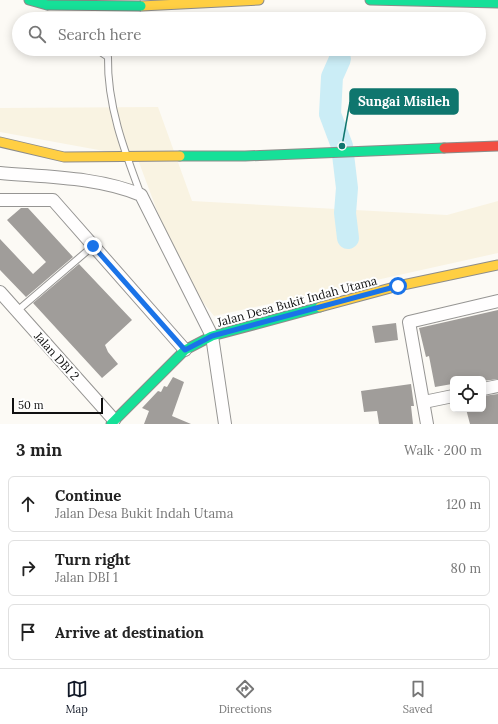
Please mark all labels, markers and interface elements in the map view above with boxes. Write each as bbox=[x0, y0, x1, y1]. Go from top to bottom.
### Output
search box bbox=[12, 12, 486, 56]
icon: search bbox=[26, 23, 48, 45]
text: Search here bbox=[58, 25, 141, 44]
callout: Sungai Misileh bbox=[350, 89, 458, 114]
text: Sungai Misileh bbox=[358, 93, 450, 110]
route end bbox=[84, 237, 102, 255]
street label: Jalan Desa Bukit Indah Utama bbox=[215, 272, 379, 330]
route start bbox=[389, 277, 407, 295]
street label: Jalan DBI 2 bbox=[31, 328, 83, 383]
map controls bbox=[450, 376, 486, 412]
button: locate bbox=[450, 376, 486, 412]
scale bar bbox=[12, 396, 103, 415]
text: 50 m bbox=[18, 398, 44, 412]
text: 3 min bbox=[16, 439, 62, 461]
text: Walk · 200 m bbox=[404, 442, 482, 459]
text: Continue bbox=[55, 486, 121, 505]
icon: ahead bbox=[17, 493, 39, 515]
text: 120 m bbox=[446, 496, 481, 513]
text: Jalan Desa Bukit Indah Utama bbox=[55, 505, 233, 522]
text: Turn right bbox=[55, 550, 131, 569]
icon: right bbox=[17, 557, 39, 579]
text: 80 m bbox=[451, 560, 481, 577]
text: Jalan DBI 1 bbox=[55, 569, 118, 586]
icon: arrive bbox=[17, 621, 39, 643]
text: Arrive at destination bbox=[55, 623, 204, 642]
tab: Map bbox=[65, 678, 88, 716]
tab: Directions bbox=[219, 678, 272, 716]
tab: Saved bbox=[403, 678, 433, 716]

